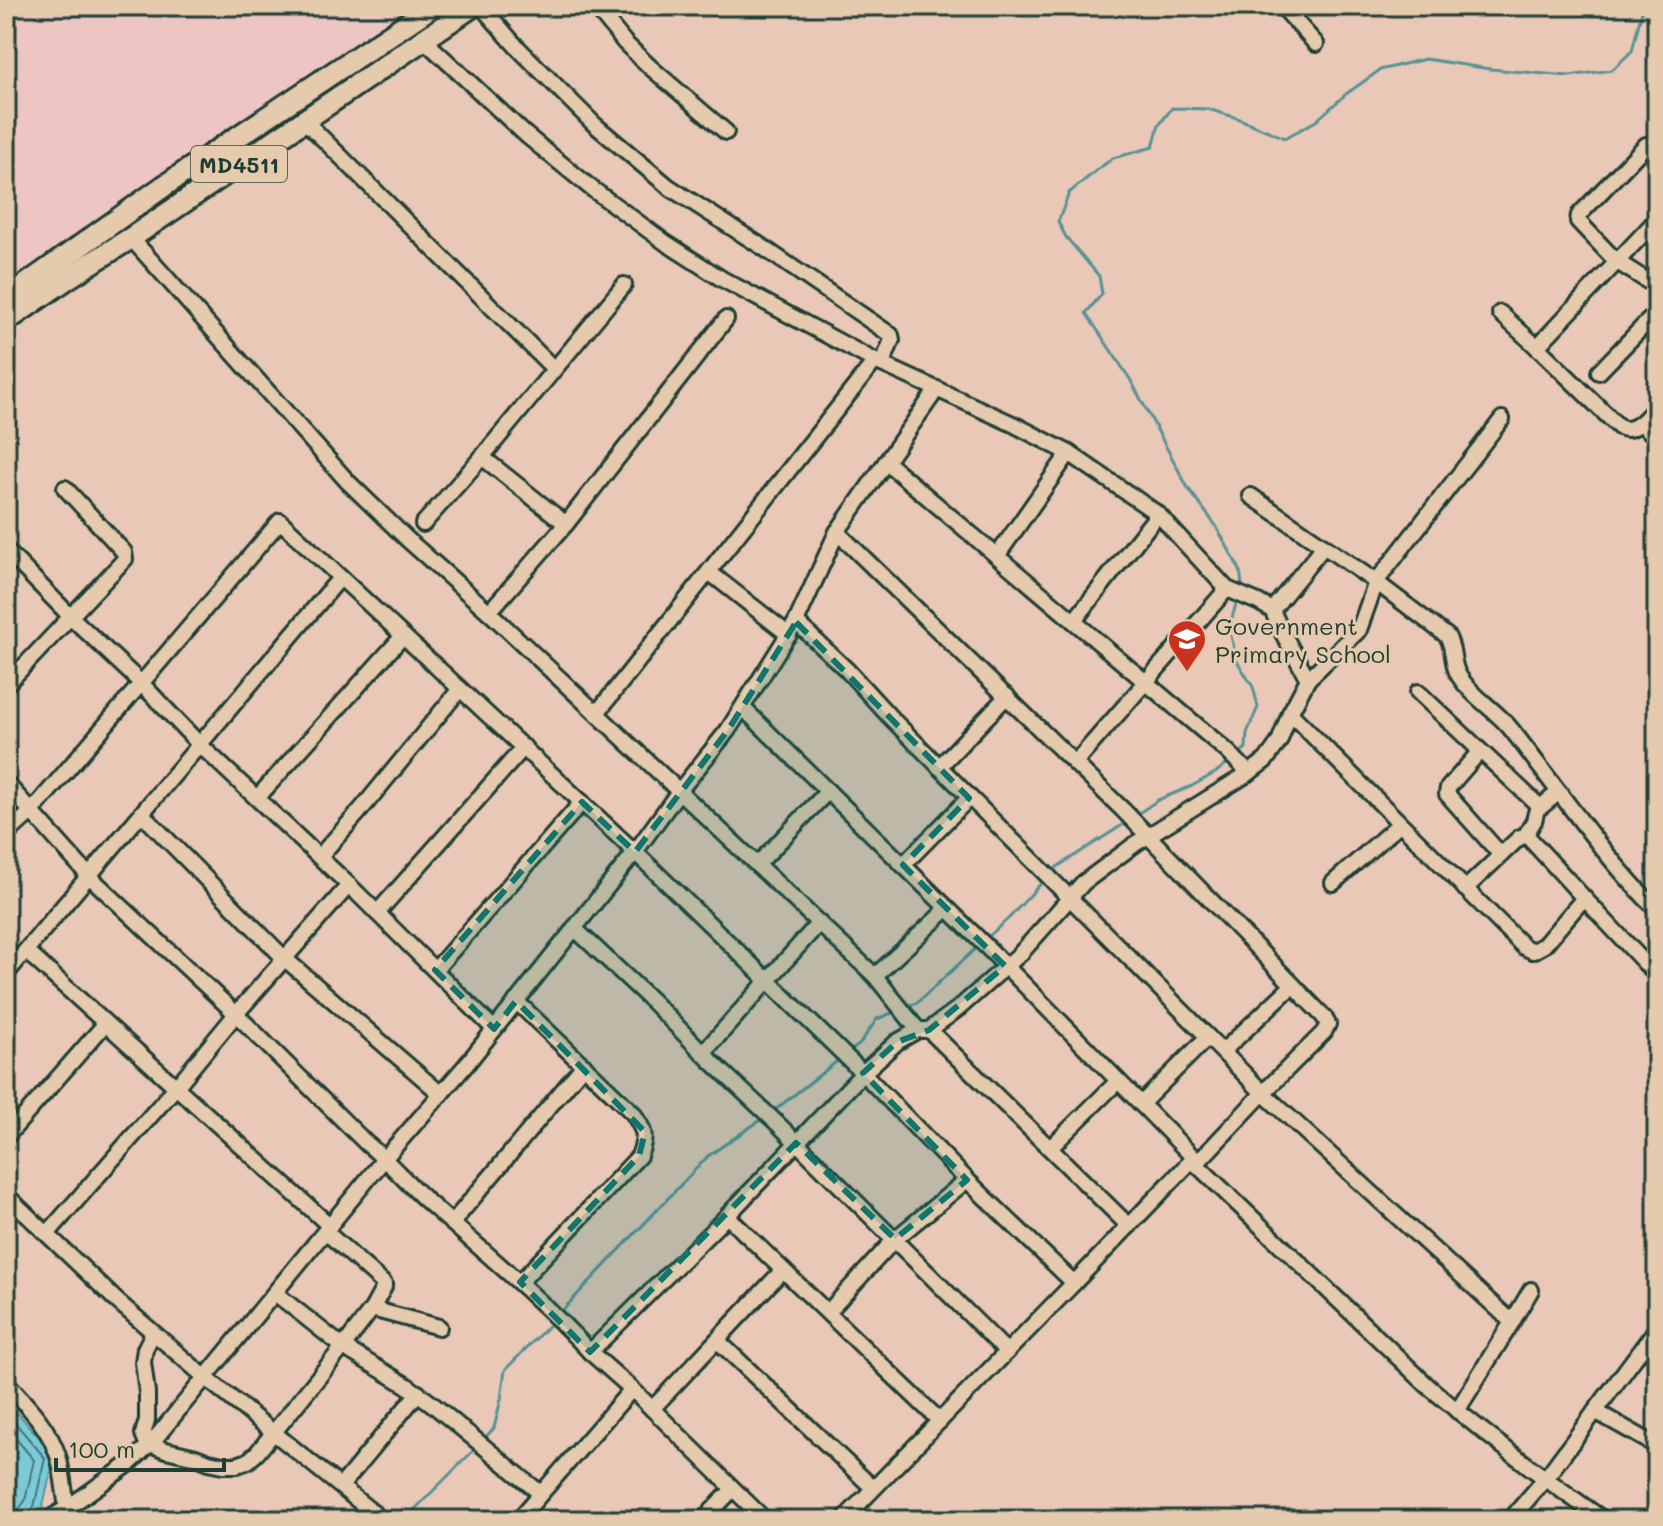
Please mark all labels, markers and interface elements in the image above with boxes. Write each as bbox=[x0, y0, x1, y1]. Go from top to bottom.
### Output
road number: MD4511 bbox=[191, 146, 287, 182]
place label: Government Primary School bbox=[1215, 610, 1391, 669]
school or university icon: Government Primary School bbox=[1166, 618, 1208, 673]
scale bar bbox=[56, 1422, 224, 1472]
text: 100 m bbox=[68, 1433, 135, 1464]

